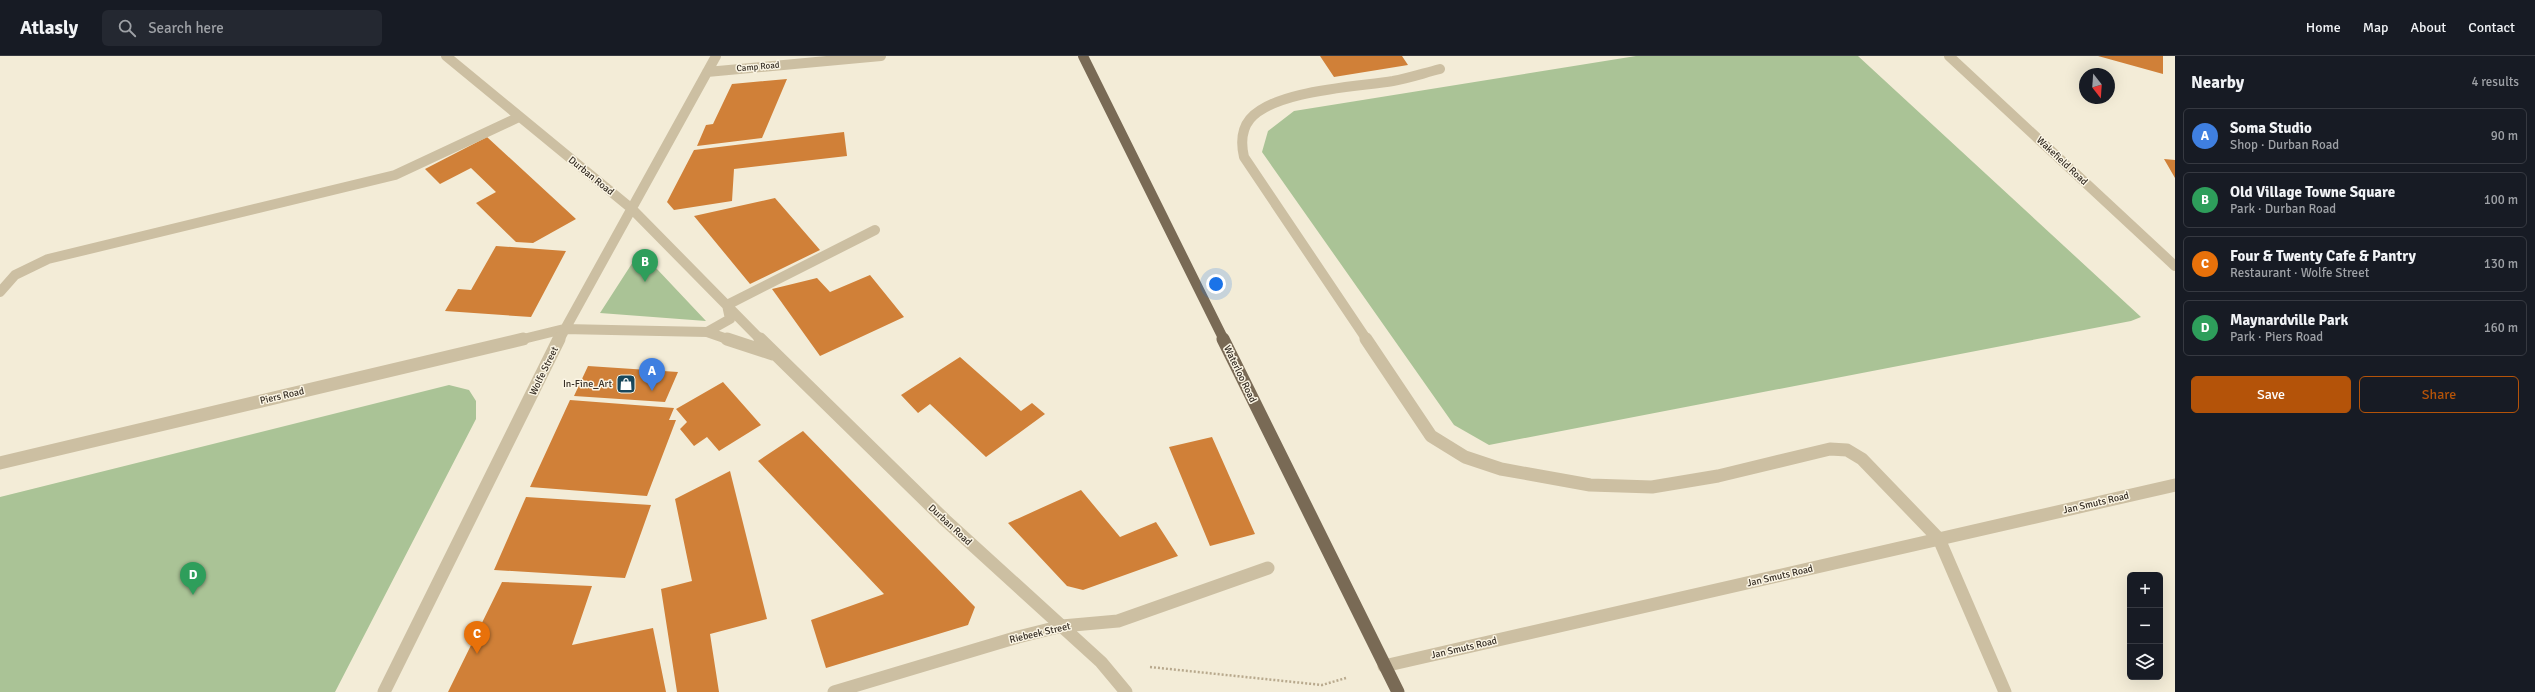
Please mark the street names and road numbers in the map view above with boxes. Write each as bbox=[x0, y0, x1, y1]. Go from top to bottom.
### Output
street label: Camp Road bbox=[736, 60, 780, 74]
street label: Wakefield Road bbox=[2034, 134, 2090, 188]
street label: Durban Road bbox=[566, 154, 616, 198]
street label: Waterloo Road bbox=[1221, 343, 1259, 405]
street label: Wolfe Street bbox=[527, 344, 561, 397]
street label: Piers Road bbox=[259, 385, 305, 407]
street label: Jan Smuts Road bbox=[2062, 490, 2130, 516]
street label: Durban Road bbox=[926, 502, 974, 548]
street label: Jan Smuts Road bbox=[1746, 563, 1814, 589]
street label: Riebeek Street bbox=[1008, 620, 1072, 646]
street label: Jan Smuts Road bbox=[1430, 635, 1498, 661]

